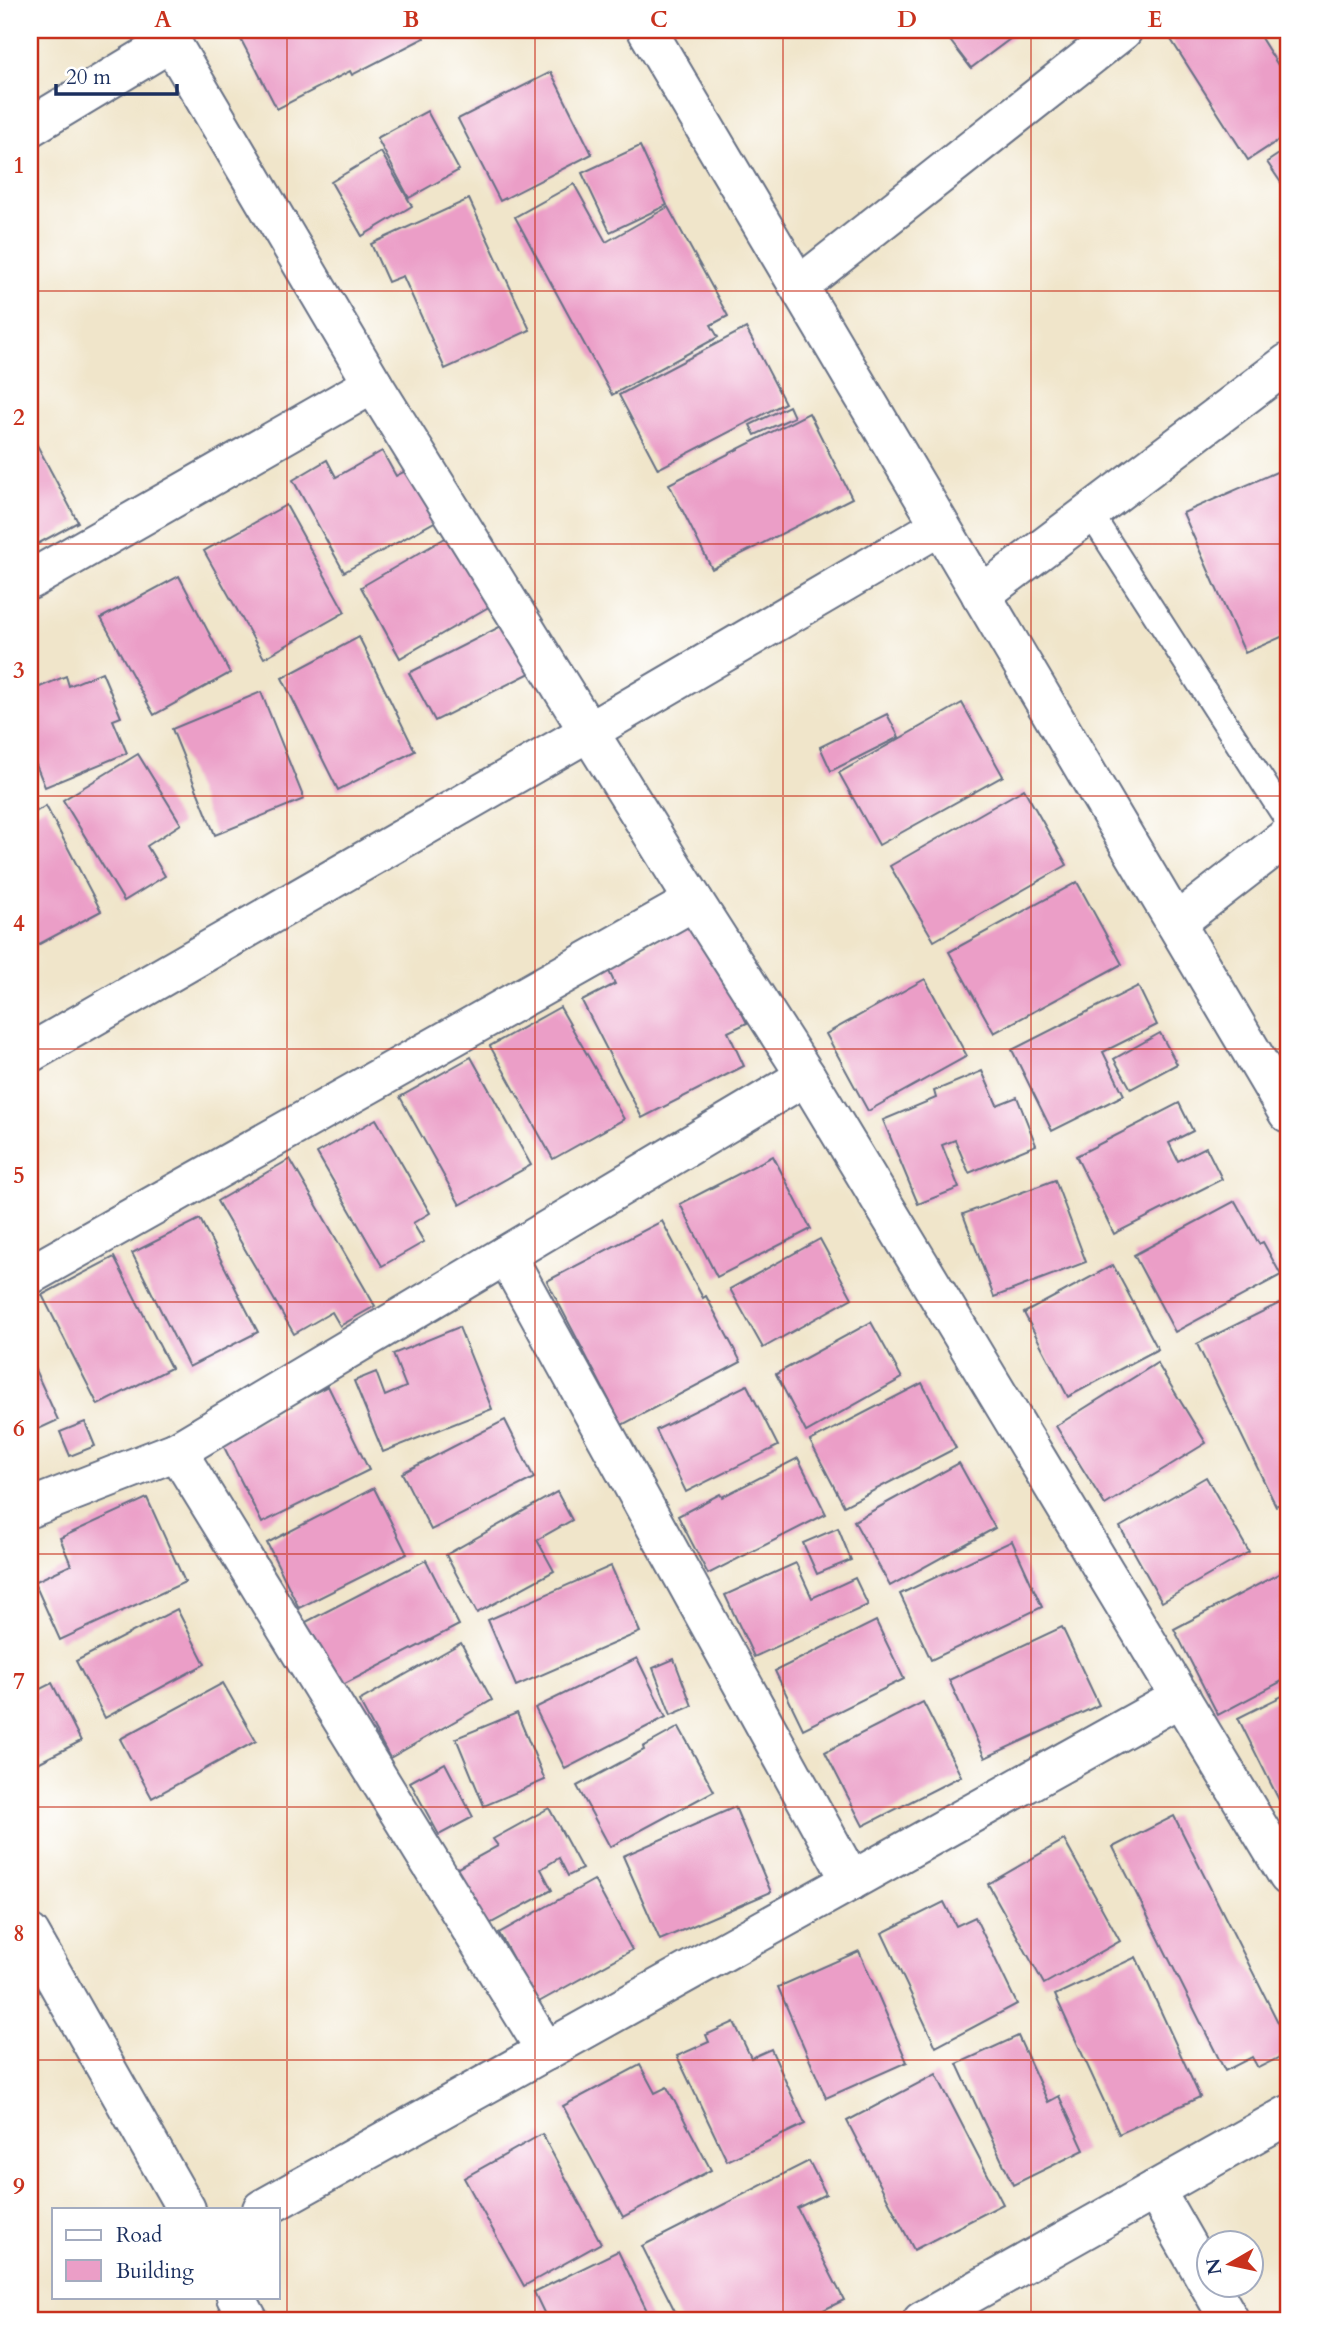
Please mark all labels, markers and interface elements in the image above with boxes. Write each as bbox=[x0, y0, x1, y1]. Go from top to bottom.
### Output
text: A bbox=[154, 4, 172, 35]
text: B bbox=[403, 4, 419, 35]
text: C bbox=[650, 4, 668, 35]
text: D bbox=[897, 4, 917, 35]
text: E bbox=[1148, 4, 1162, 35]
scale bar bbox=[56, 52, 177, 96]
text: 20 m bbox=[66, 63, 111, 92]
text: 1 bbox=[13, 150, 25, 181]
text: 2 bbox=[13, 402, 25, 433]
text: 3 bbox=[13, 655, 25, 686]
text: 4 bbox=[13, 908, 25, 939]
text: 5 bbox=[13, 1160, 25, 1191]
text: 6 bbox=[13, 1413, 25, 1444]
text: 7 bbox=[13, 1666, 25, 1697]
text: 8 bbox=[13, 1918, 25, 1949]
text: 9 bbox=[13, 2171, 25, 2202]
legend bbox=[52, 2208, 280, 2298]
text: Road bbox=[116, 2221, 162, 2250]
north arrow bbox=[1196, 2228, 1266, 2298]
text: N bbox=[1200, 2256, 1228, 2277]
text: Building bbox=[116, 2257, 194, 2286]

